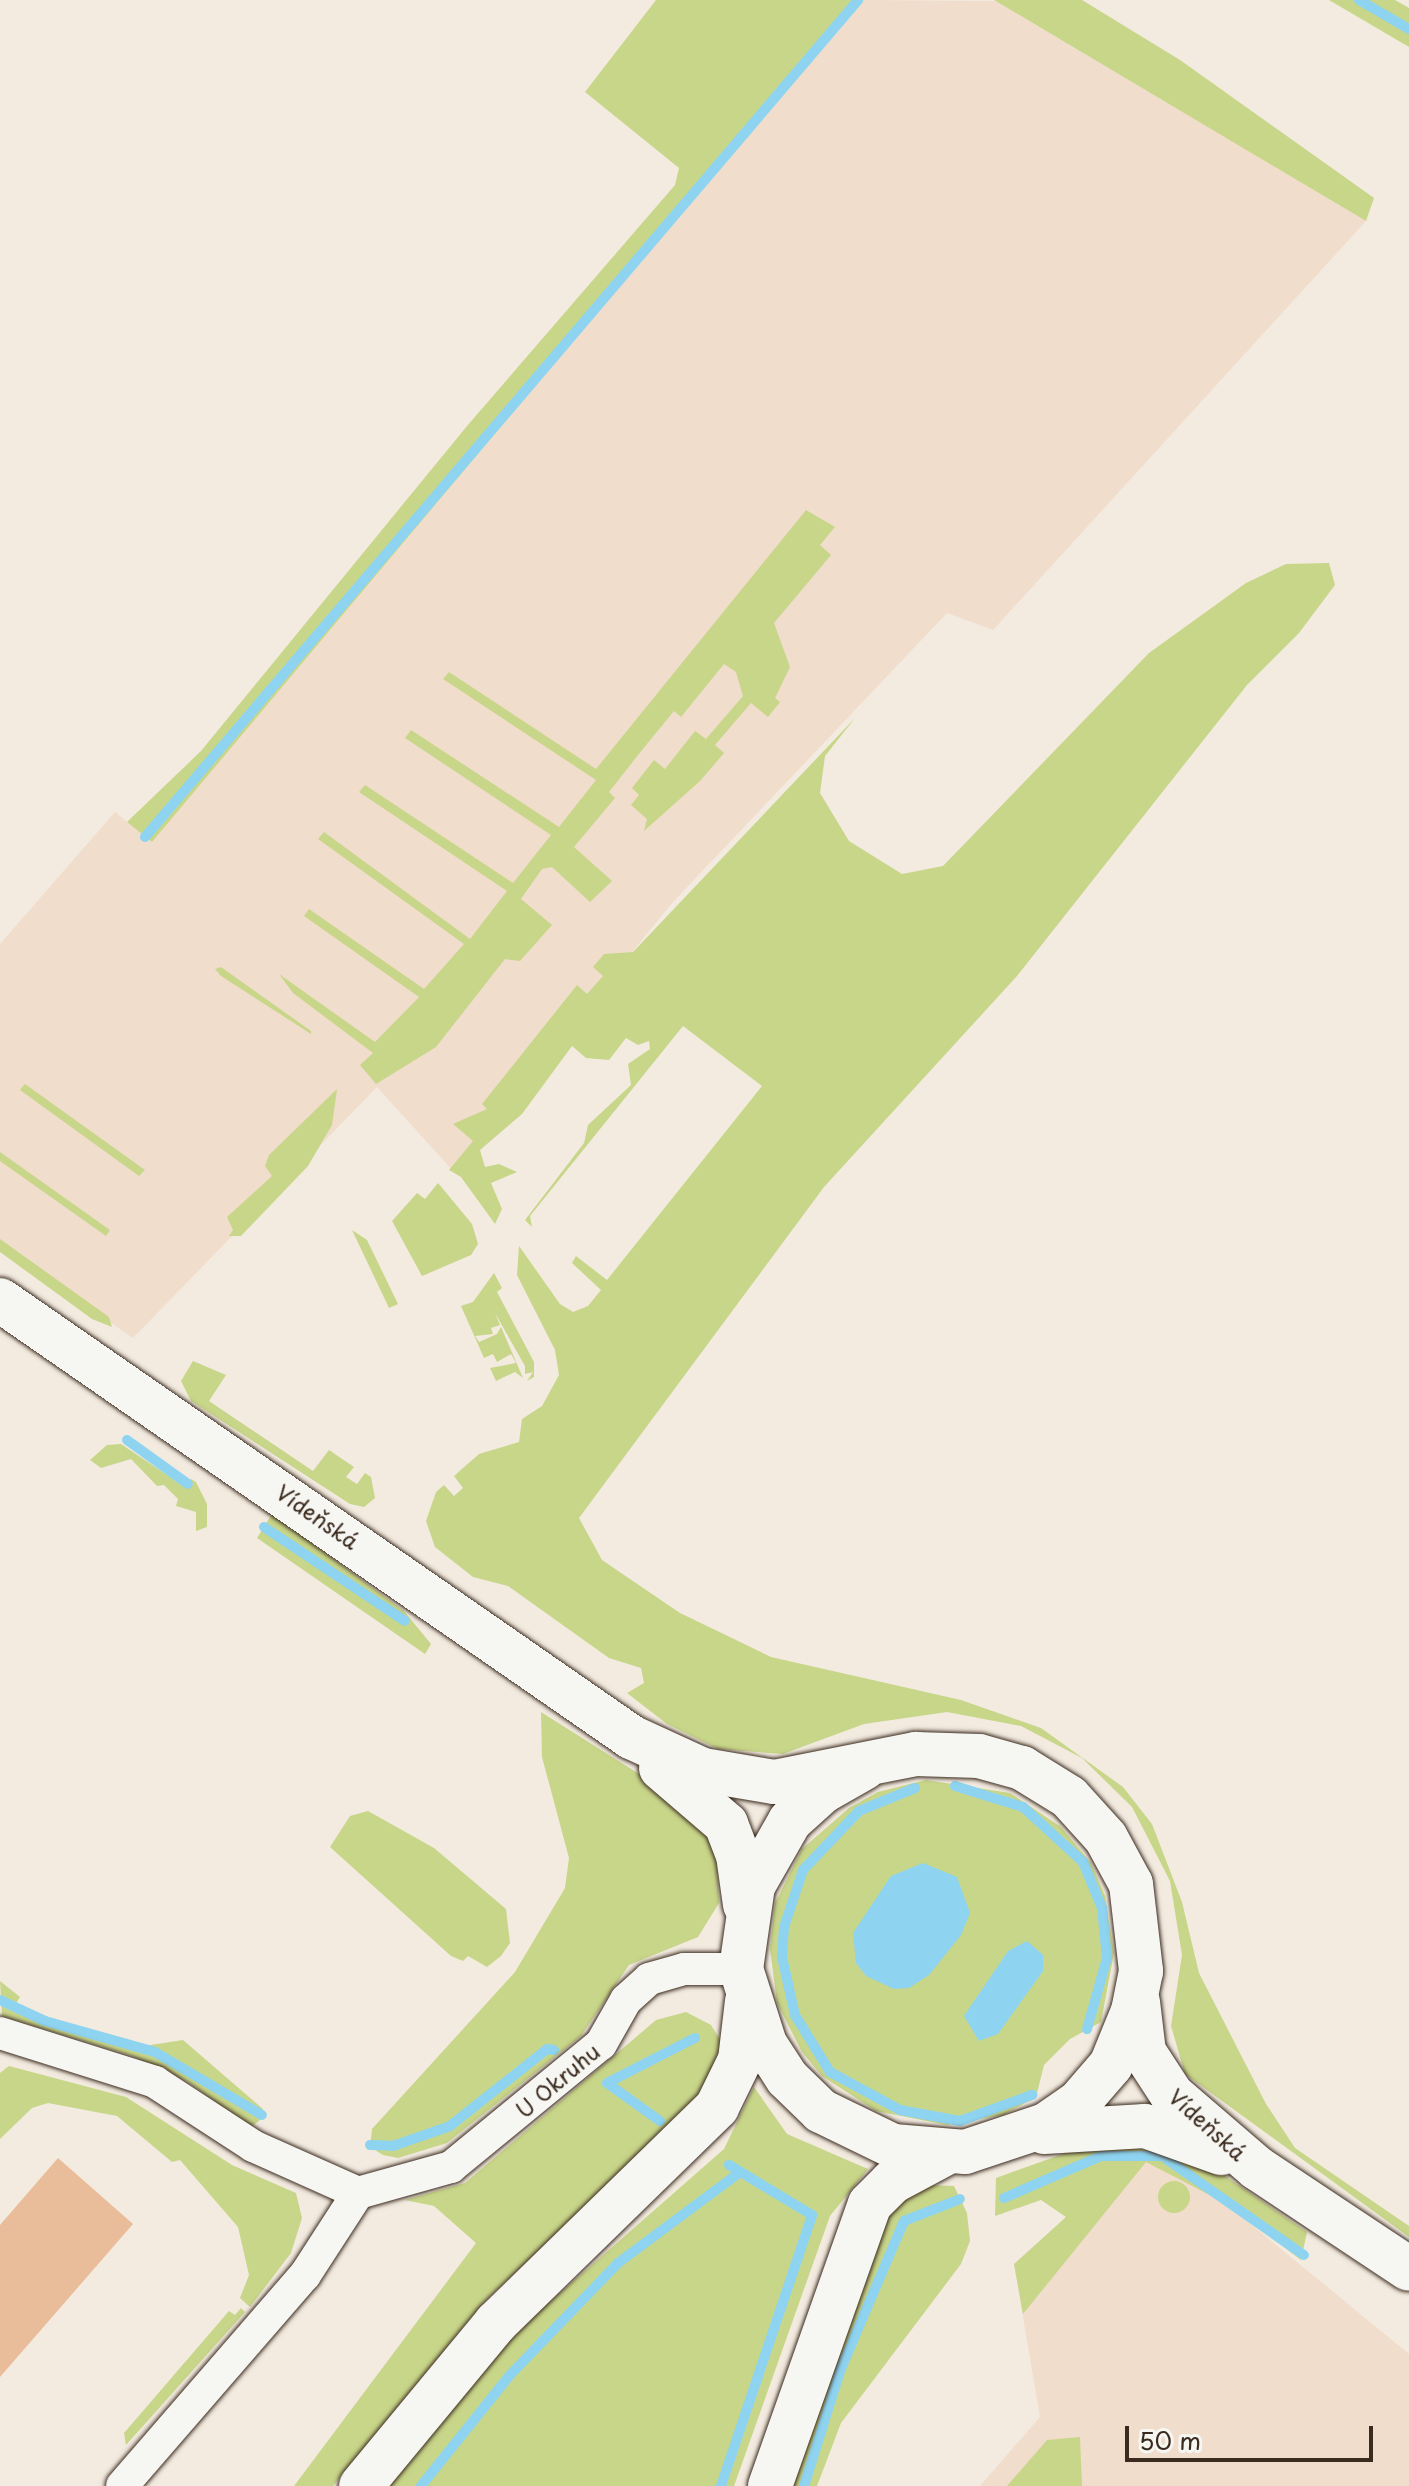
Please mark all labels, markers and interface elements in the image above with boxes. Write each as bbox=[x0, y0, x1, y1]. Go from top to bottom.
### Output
street label: Vídeňská bbox=[272, 1478, 364, 1554]
street label: U Okruhu bbox=[509, 2037, 605, 2123]
street label: Vídeňská bbox=[1164, 2082, 1252, 2166]
scale bar bbox=[1129, 2410, 1377, 2460]
text: 50 m bbox=[1139, 2422, 1201, 2458]

